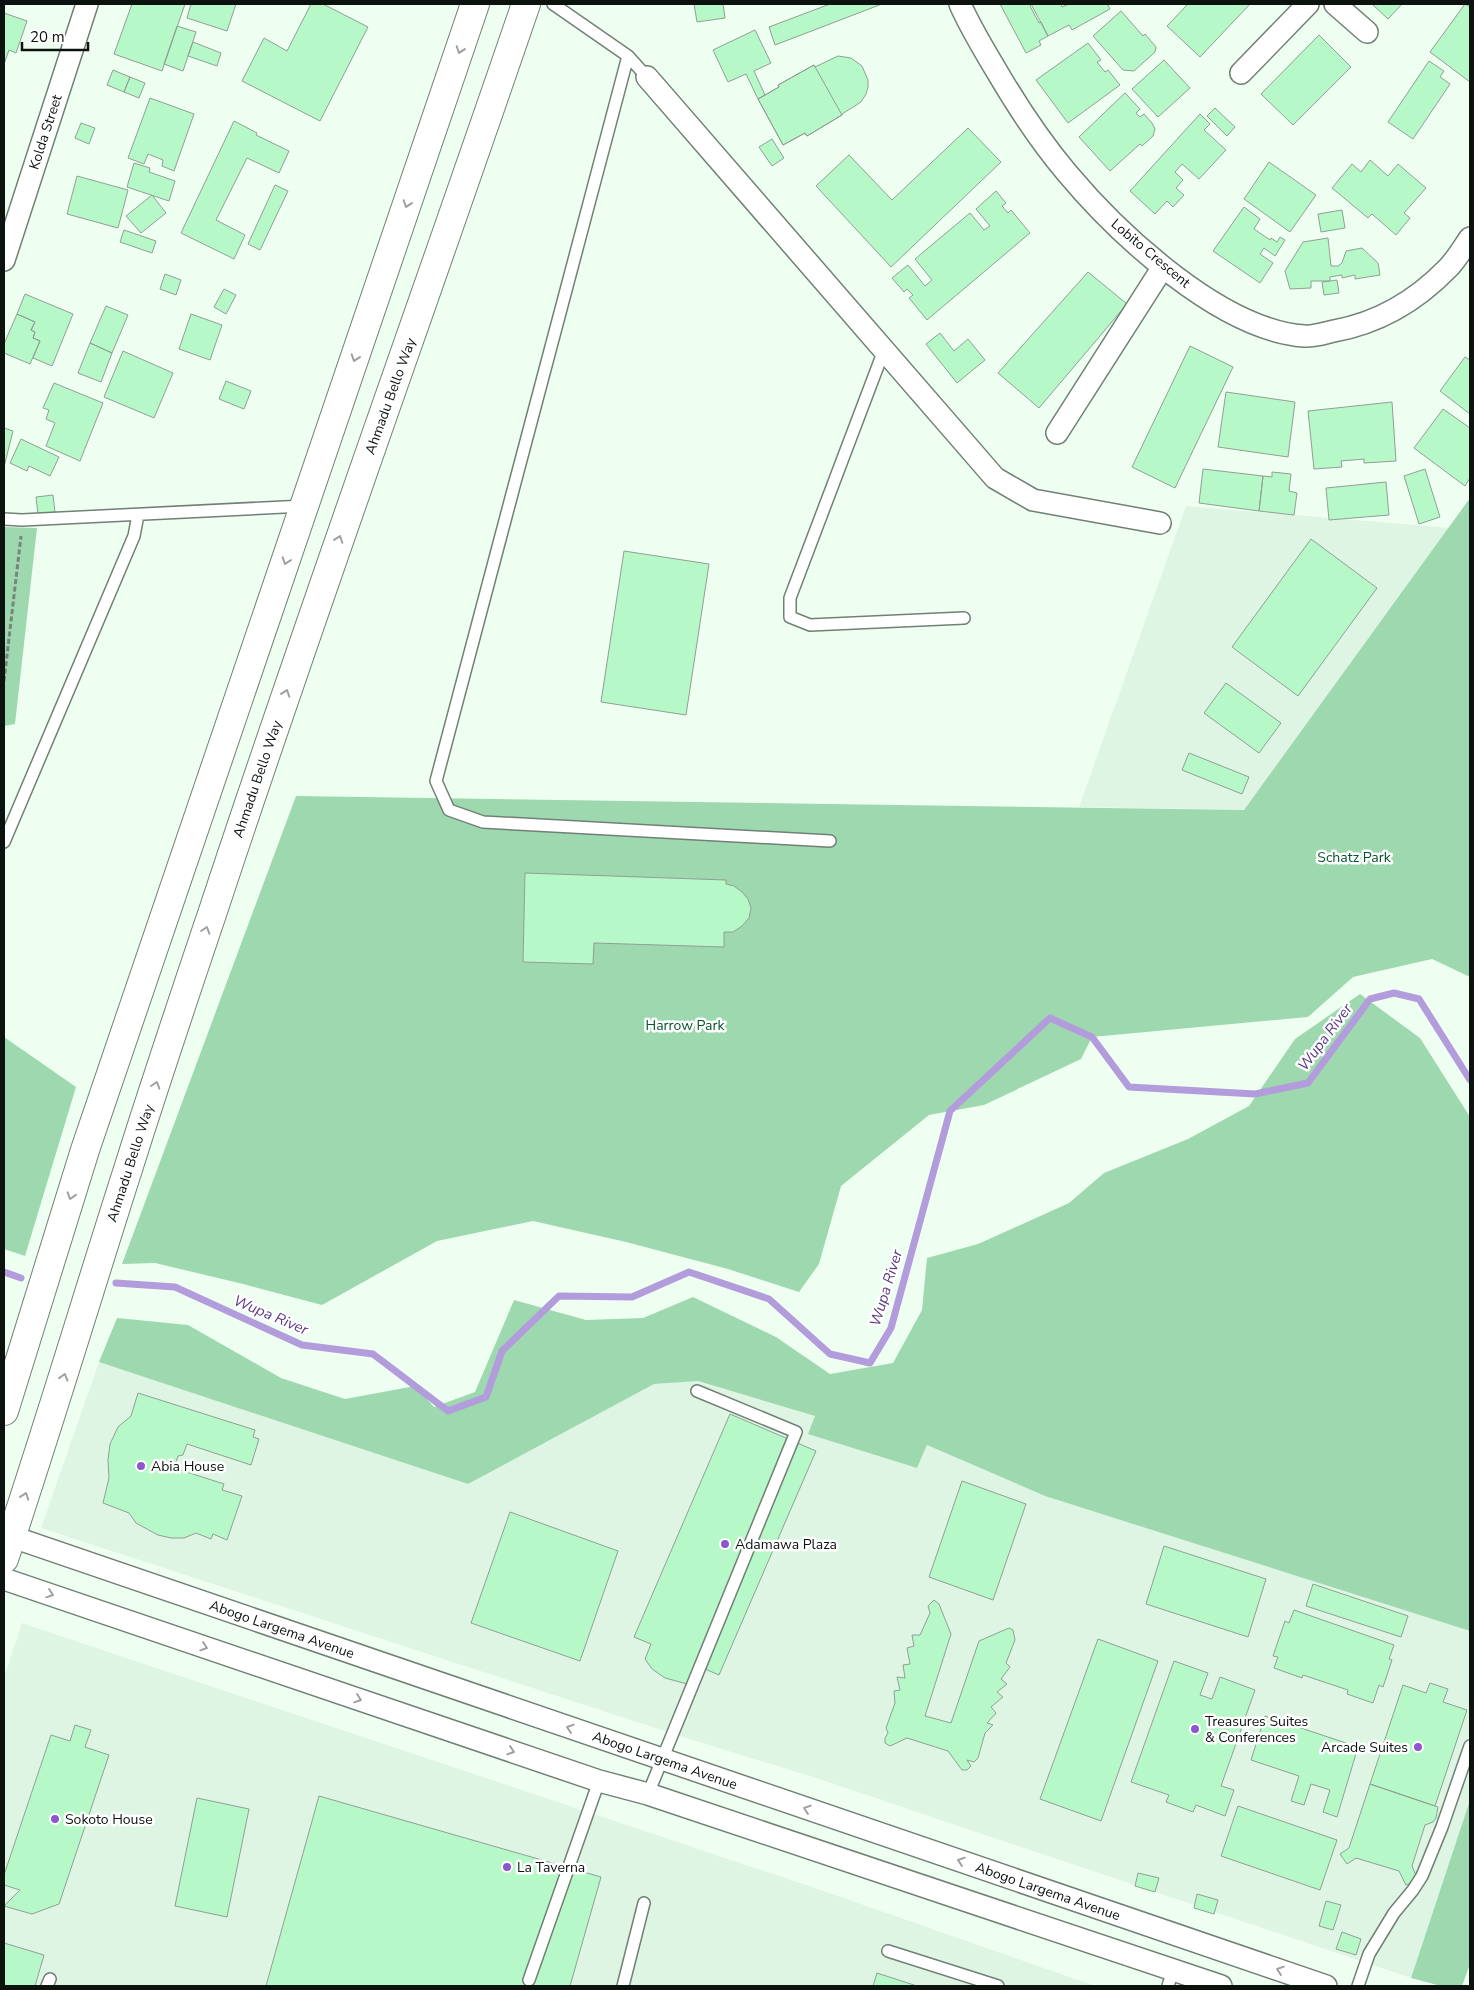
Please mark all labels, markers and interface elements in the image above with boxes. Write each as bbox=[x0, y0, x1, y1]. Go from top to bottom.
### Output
scale bar bbox=[22, 20, 89, 52]
text: 20 m bbox=[30, 27, 65, 47]
one-way arrow bbox=[455, 45, 465, 54]
street label: Kolda Street bbox=[24, 92, 67, 172]
one-way arrow bbox=[403, 199, 413, 208]
street label: Lobito Crescent bbox=[1107, 215, 1194, 292]
street label: Ahmadu Bello Way bbox=[361, 334, 421, 457]
one-way arrow bbox=[351, 353, 361, 361]
one-way arrow bbox=[333, 536, 343, 544]
one-way arrow bbox=[282, 557, 292, 565]
one-way arrow bbox=[280, 690, 290, 698]
street label: Ahmadu Bello Way bbox=[228, 717, 287, 840]
park label: Schatz Park bbox=[1317, 848, 1392, 867]
one-way arrow bbox=[201, 926, 211, 935]
water label: Wupa River bbox=[1293, 999, 1357, 1075]
park label: Harrow Park bbox=[645, 1016, 726, 1035]
one-way arrow bbox=[150, 1081, 160, 1089]
street label: Ahmadu Bello Way bbox=[102, 1101, 159, 1225]
one-way arrow bbox=[66, 1192, 76, 1200]
water label: Wupa River bbox=[865, 1247, 907, 1329]
water label: Wupa River bbox=[231, 1290, 312, 1340]
one-way arrow bbox=[58, 1373, 68, 1381]
place label: Abia House bbox=[151, 1457, 224, 1476]
marker: Abia House bbox=[135, 1460, 147, 1472]
one-way arrow bbox=[19, 1492, 29, 1501]
place label: Adamawa Plaza bbox=[735, 1535, 837, 1554]
marker: Adamawa Plaza bbox=[719, 1538, 731, 1550]
one-way arrow bbox=[45, 1588, 54, 1598]
street label: Abogo Largema Avenue bbox=[207, 1596, 357, 1663]
one-way arrow bbox=[199, 1641, 207, 1651]
one-way arrow bbox=[353, 1693, 361, 1703]
place label: Treasures Suites & Conferences bbox=[1205, 1712, 1308, 1747]
marker: Treasures Suites & Conferences bbox=[1189, 1723, 1201, 1735]
one-way arrow bbox=[567, 1724, 575, 1734]
street label: Abogo Largema Avenue bbox=[590, 1727, 740, 1794]
place label: Arcade Suites bbox=[1321, 1738, 1408, 1757]
marker: Arcade Suites bbox=[1412, 1741, 1424, 1753]
one-way arrow bbox=[507, 1745, 515, 1755]
one-way arrow bbox=[803, 1804, 812, 1814]
place label: Sokoto House bbox=[65, 1810, 153, 1829]
marker: Sokoto House bbox=[49, 1813, 61, 1825]
one-way arrow bbox=[957, 1857, 965, 1867]
place label: La Taverna bbox=[517, 1858, 585, 1877]
street label: Abogo Largema Avenue bbox=[973, 1858, 1123, 1925]
marker: La Taverna bbox=[501, 1861, 513, 1873]
one-way arrow bbox=[1276, 1966, 1285, 1976]

